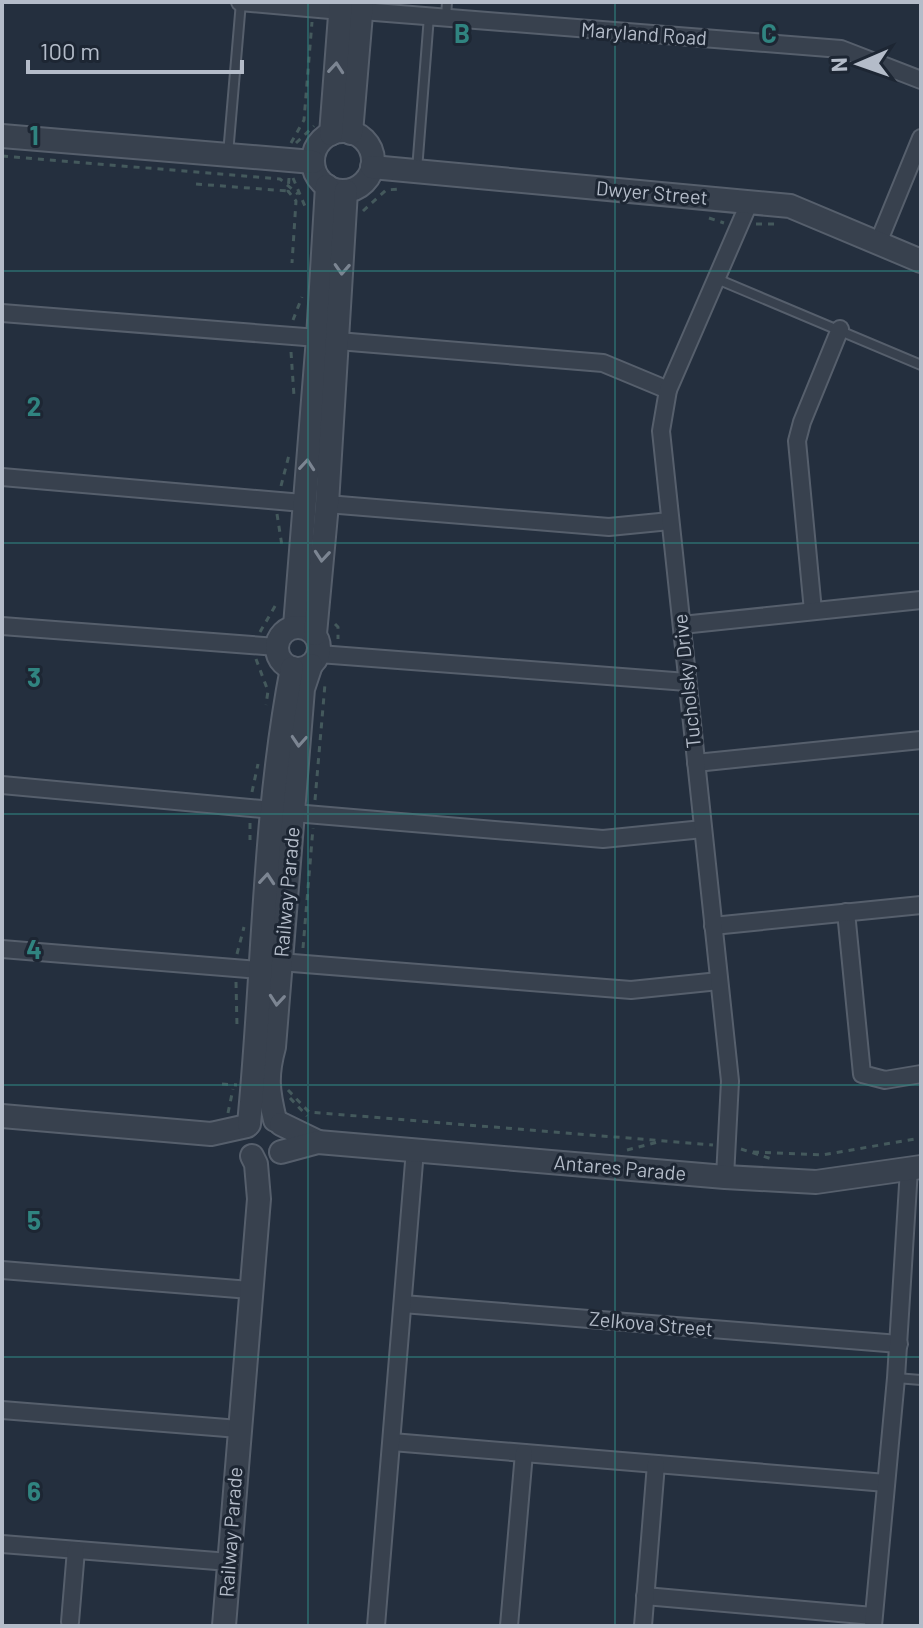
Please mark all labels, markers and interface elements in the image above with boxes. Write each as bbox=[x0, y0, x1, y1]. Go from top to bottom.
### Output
text: B bbox=[454, 17, 470, 48]
street label: Maryland Road bbox=[580, 17, 708, 49]
text: C bbox=[761, 17, 777, 48]
scale bar bbox=[28, 24, 242, 74]
north arrow bbox=[819, 24, 899, 104]
text: 100 m bbox=[40, 36, 100, 65]
text: N bbox=[825, 57, 851, 73]
one-way arrow bbox=[327, 61, 344, 74]
text: 1 bbox=[29, 119, 39, 150]
street label: Dwyer Street bbox=[595, 175, 709, 209]
one-way arrow bbox=[333, 263, 350, 276]
text: 2 bbox=[27, 390, 41, 421]
one-way arrow bbox=[298, 458, 315, 471]
one-way arrow bbox=[314, 550, 331, 563]
street label: Tucholsky Drive bbox=[667, 613, 705, 750]
text: 3 bbox=[27, 661, 41, 692]
one-way arrow bbox=[291, 735, 308, 748]
street label: Railway Parade bbox=[268, 826, 304, 958]
one-way arrow bbox=[258, 872, 275, 885]
text: 4 bbox=[26, 933, 42, 964]
one-way arrow bbox=[269, 994, 286, 1007]
street label: Antares Parade bbox=[553, 1149, 687, 1185]
text: 5 bbox=[27, 1204, 41, 1235]
street label: Zelkova Street bbox=[588, 1306, 714, 1340]
street label: Railway Parade bbox=[213, 1466, 247, 1598]
text: 6 bbox=[27, 1475, 41, 1506]

